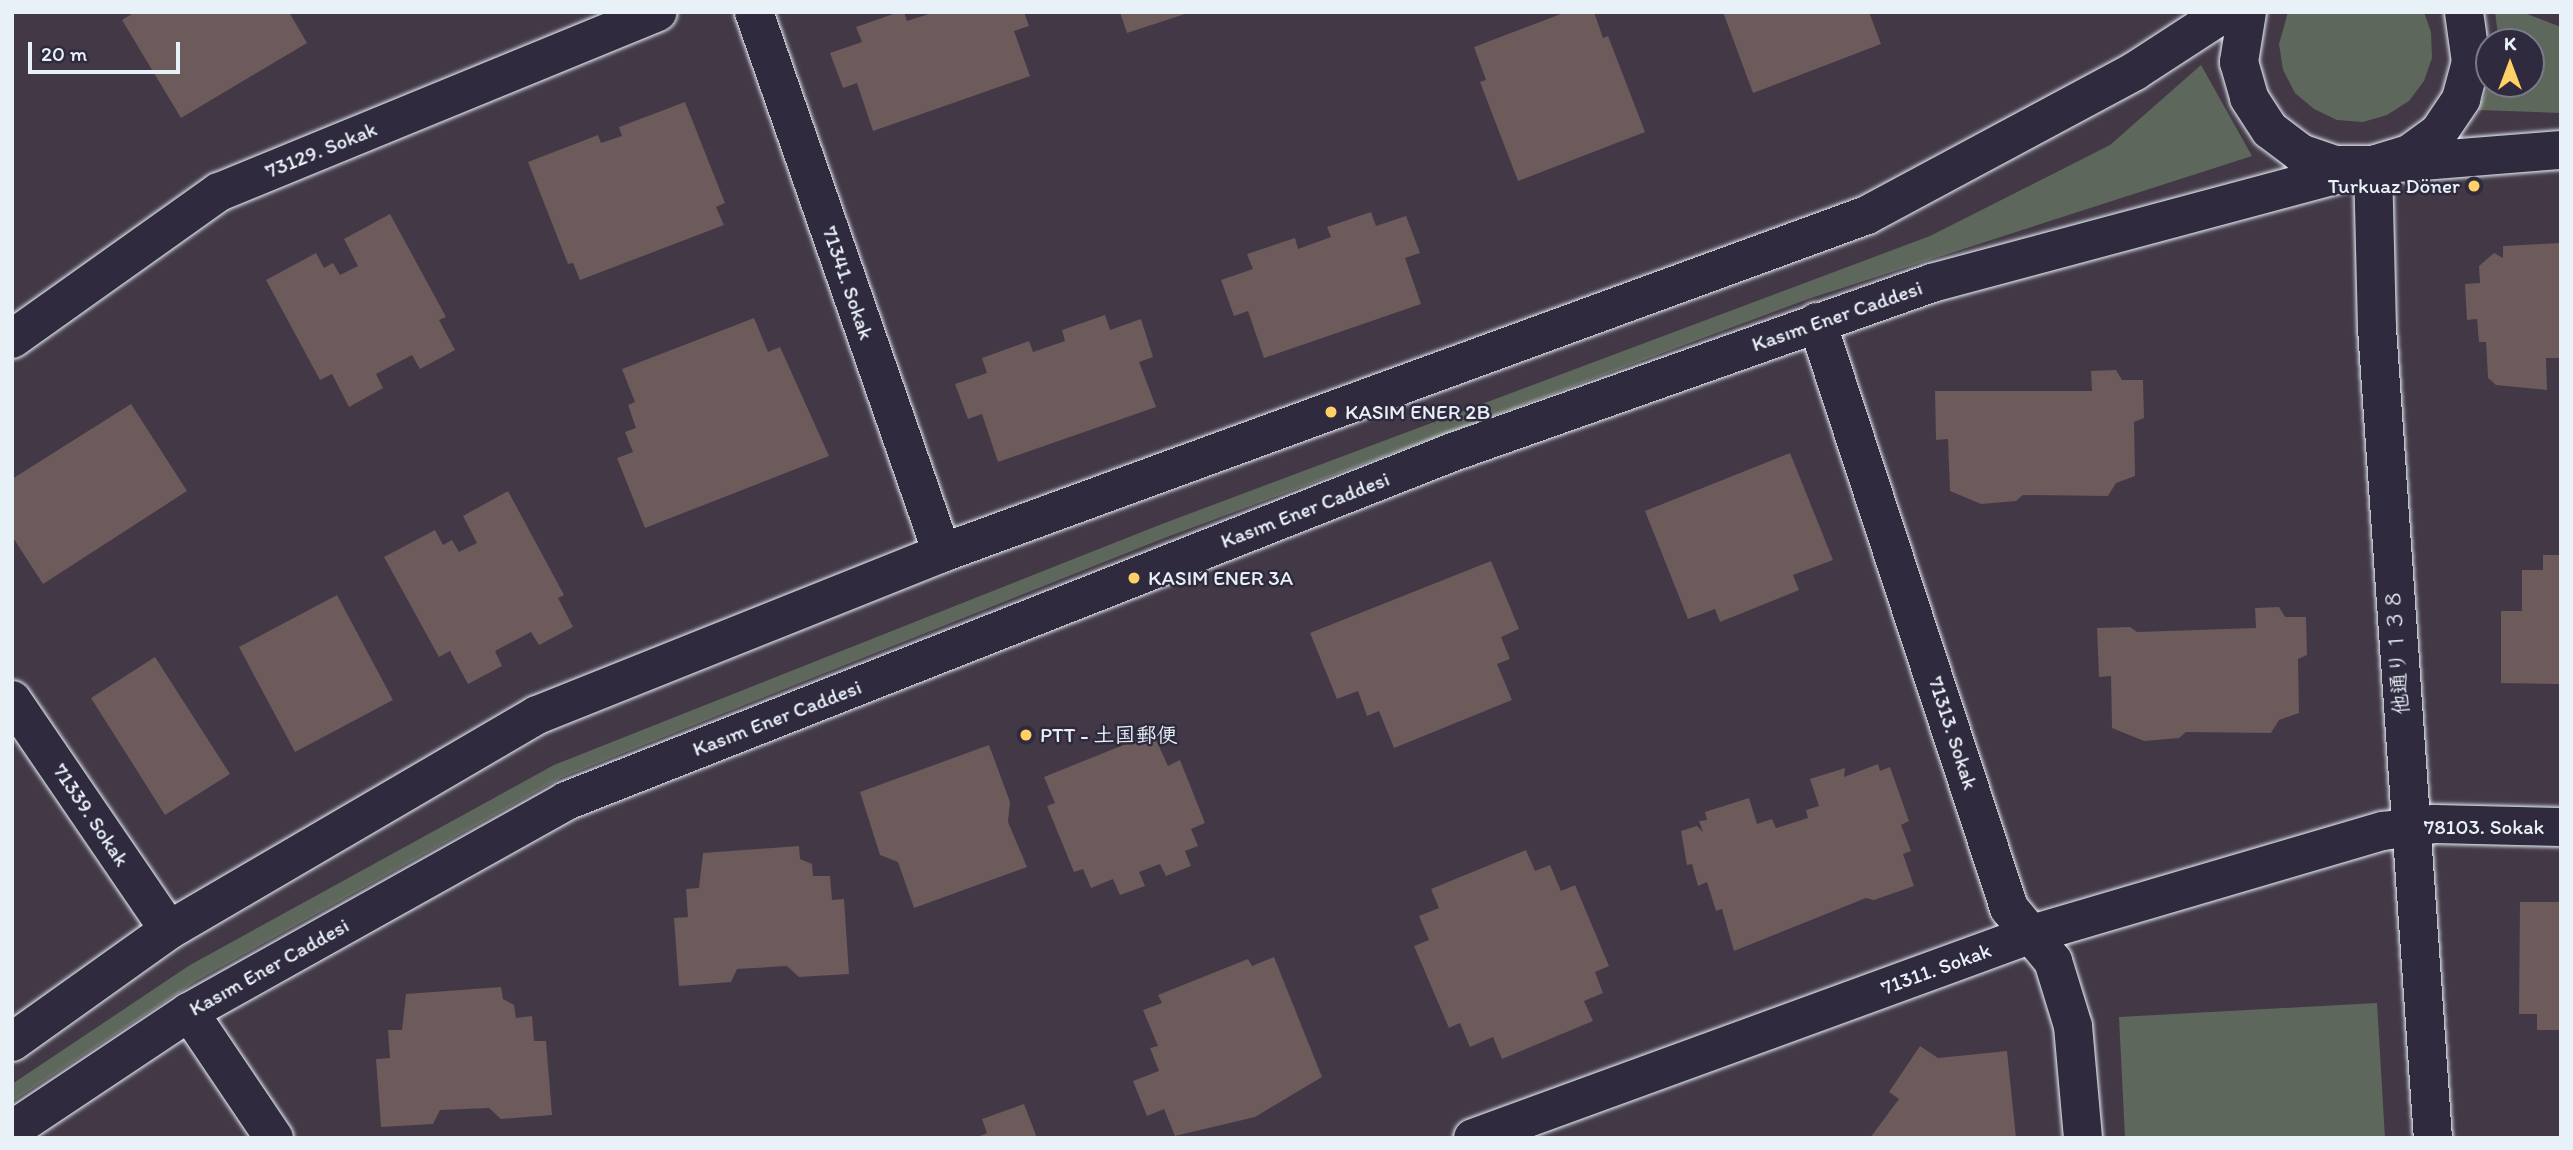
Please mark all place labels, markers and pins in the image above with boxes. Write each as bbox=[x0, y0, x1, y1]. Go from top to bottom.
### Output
place label: Turkuaz Döner bbox=[2328, 173, 2460, 199]
marker: Turkuaz Döner bbox=[2466, 178, 2482, 194]
place label: KASIM ENER 2B bbox=[1345, 399, 1490, 425]
marker: KASIM ENER 2B bbox=[1323, 404, 1339, 420]
place label: KASIM ENER 3A bbox=[1148, 565, 1293, 591]
marker: KASIM ENER 3A bbox=[1126, 570, 1142, 586]
place label: PTT - 土国郵便 bbox=[1040, 722, 1177, 748]
marker: PTT - 土国郵便 bbox=[1018, 727, 1034, 743]

